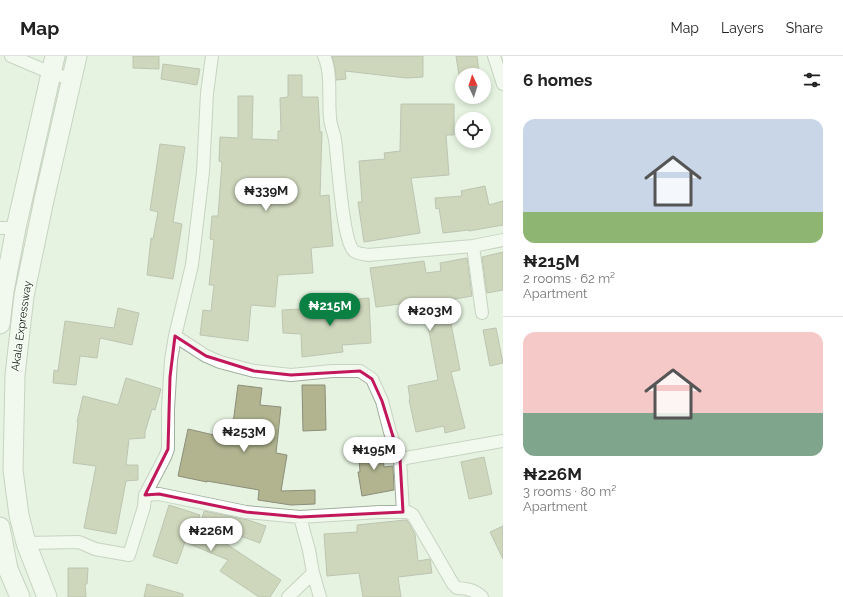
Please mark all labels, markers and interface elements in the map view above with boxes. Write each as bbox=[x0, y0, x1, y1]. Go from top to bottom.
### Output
text: Map bbox=[20, 17, 59, 39]
text: Map bbox=[671, 20, 699, 36]
text: Layers bbox=[721, 20, 764, 36]
text: Share bbox=[786, 20, 823, 36]
north arrow bbox=[455, 68, 491, 104]
map controls bbox=[455, 68, 491, 148]
icon: filters bbox=[801, 69, 823, 91]
text: 6 homes bbox=[523, 70, 592, 90]
button: locate bbox=[455, 112, 491, 148]
icon: home bbox=[637, 145, 709, 217]
pin: ₦339M bbox=[238, 178, 294, 212]
text: ₦339M bbox=[244, 183, 288, 198]
text: ₦215M bbox=[523, 251, 580, 271]
text: 2 rooms · 62 m² bbox=[523, 271, 615, 286]
street label: Akala Expressway bbox=[9, 280, 34, 372]
text: Apartment bbox=[523, 286, 587, 301]
pin: ₦215M bbox=[302, 293, 358, 327]
text: ₦215M bbox=[308, 298, 352, 313]
pin: ₦203M bbox=[402, 298, 458, 332]
text: ₦203M bbox=[407, 303, 453, 318]
icon: home bbox=[637, 358, 709, 430]
pin: ₦253M bbox=[216, 419, 272, 453]
text: ₦253M bbox=[222, 424, 266, 439]
pin: ₦195M bbox=[346, 437, 402, 471]
text: ₦195M bbox=[352, 442, 396, 457]
text: ₦226M bbox=[523, 464, 582, 484]
text: 3 rooms · 80 m² bbox=[523, 484, 616, 499]
text: Apartment bbox=[523, 499, 587, 514]
pin: ₦226M bbox=[183, 518, 239, 552]
text: ₦226M bbox=[189, 523, 234, 538]

